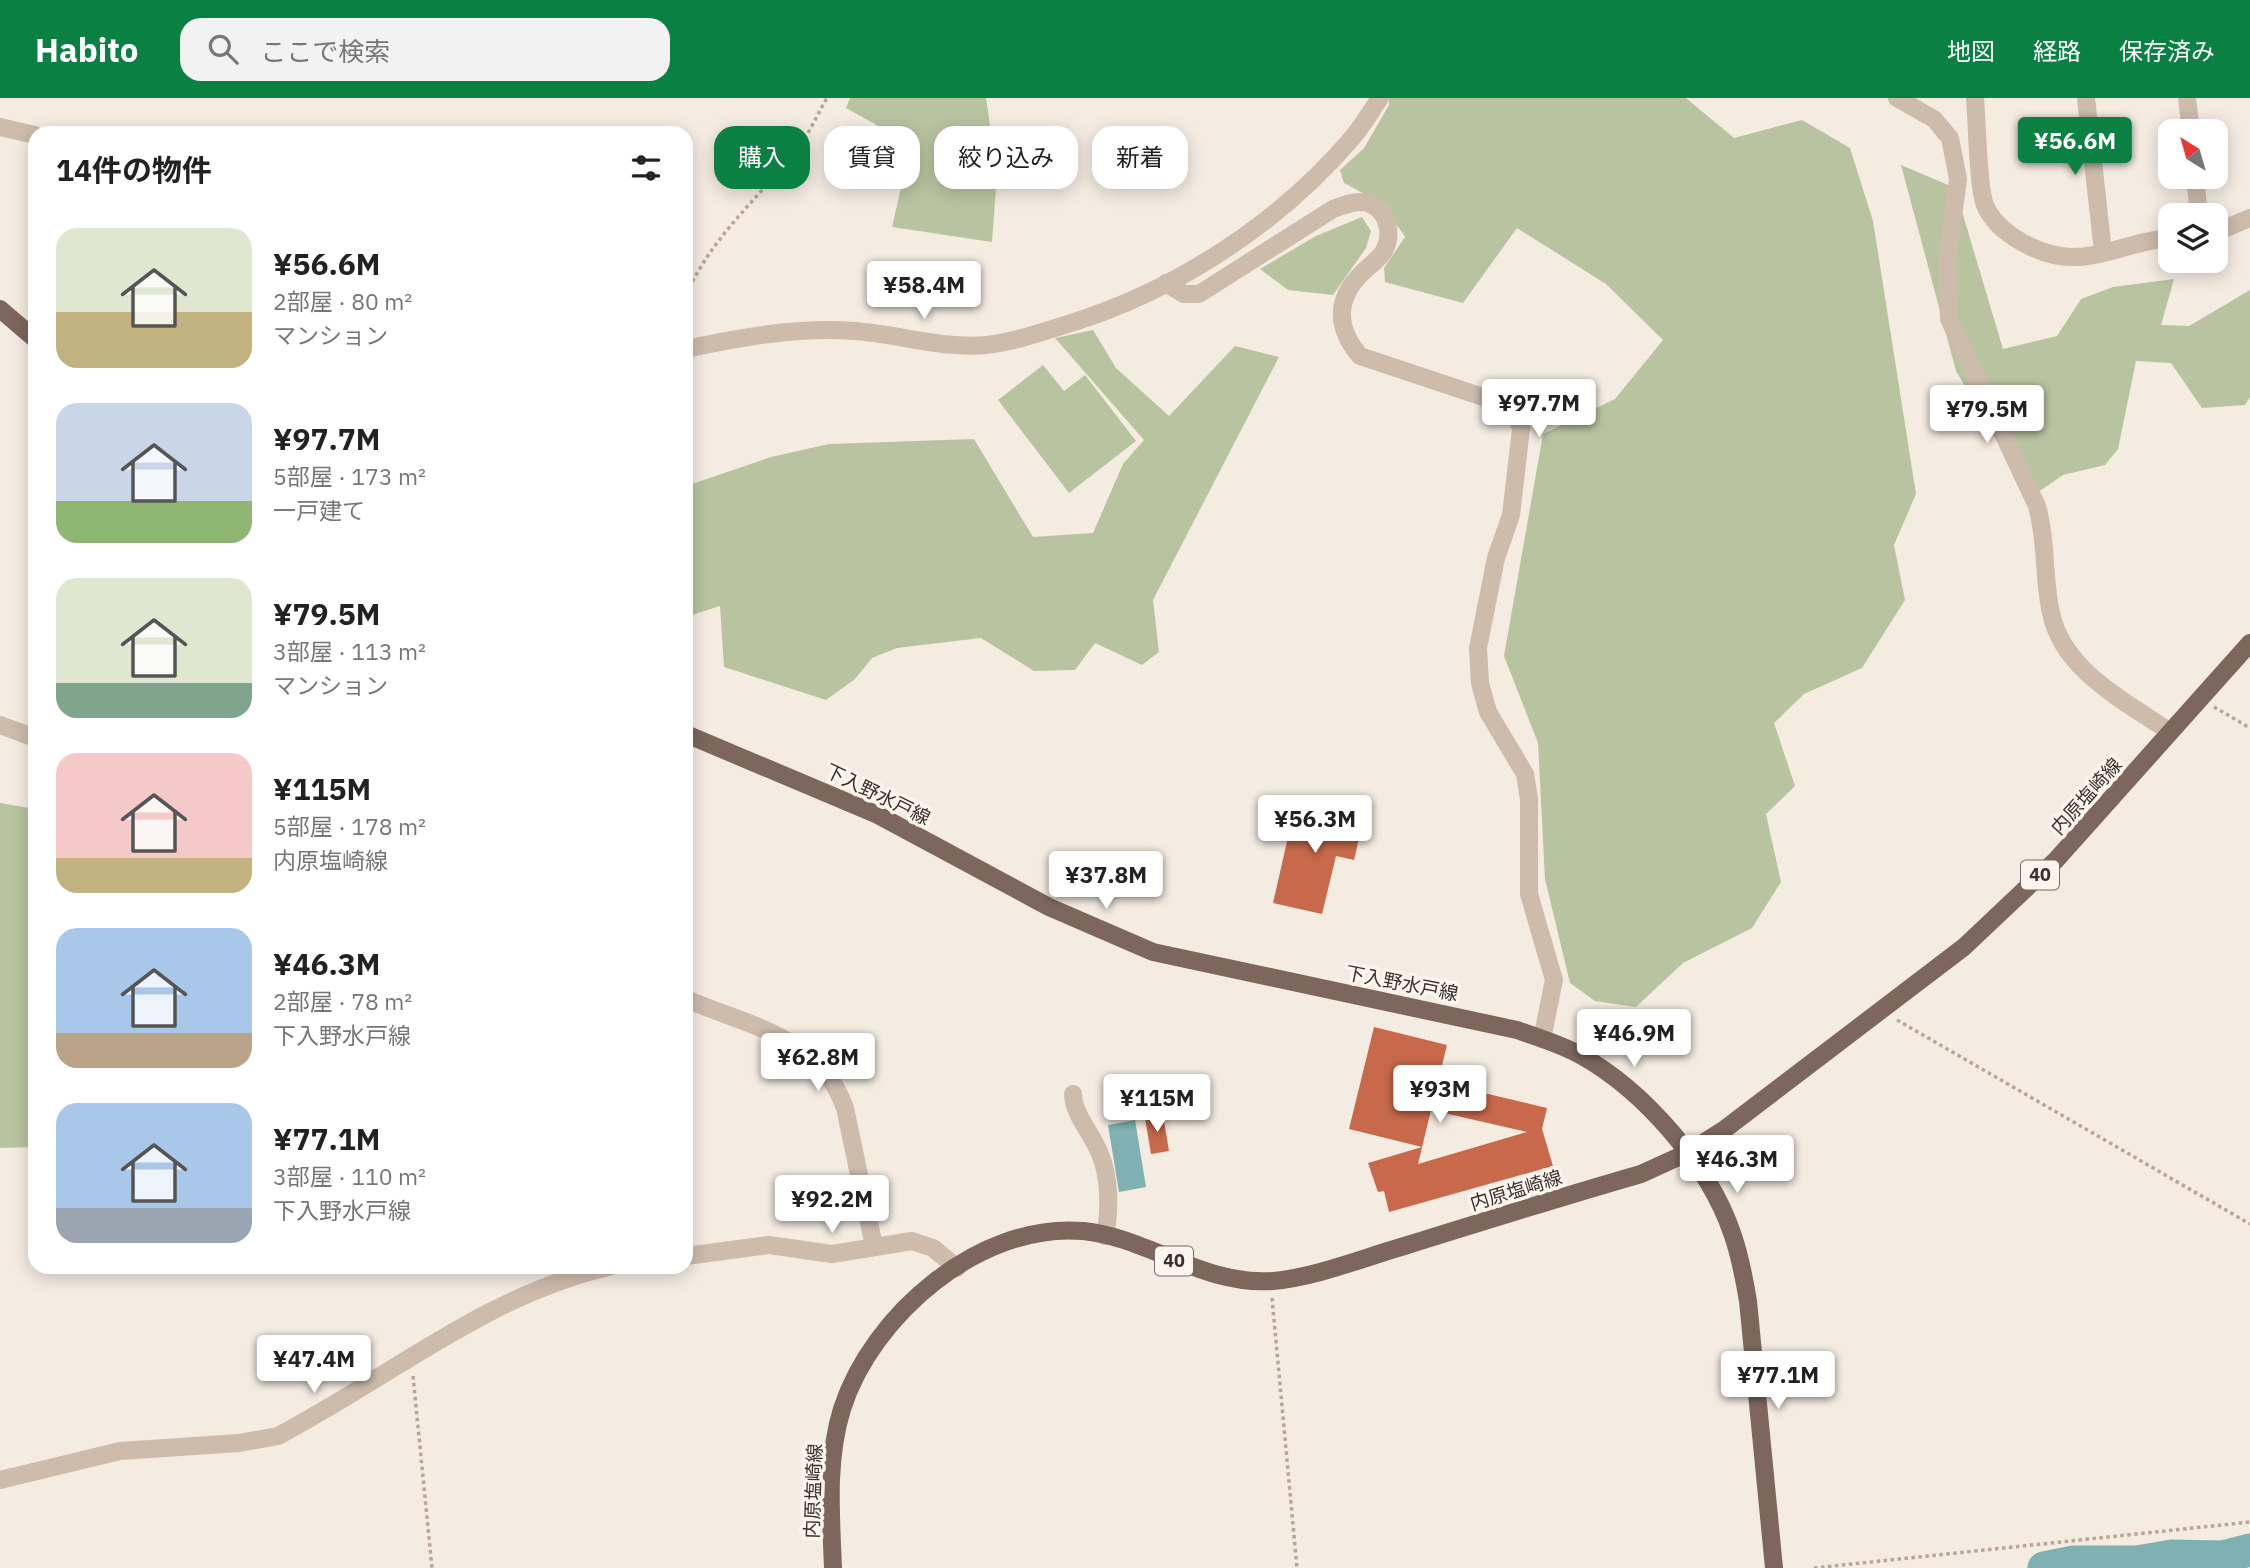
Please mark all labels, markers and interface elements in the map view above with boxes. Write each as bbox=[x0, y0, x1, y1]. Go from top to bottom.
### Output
search box bbox=[180, 18, 670, 81]
text: Habito bbox=[35, 28, 138, 71]
icon: search bbox=[204, 30, 242, 68]
text: ここで検索 bbox=[260, 34, 390, 68]
text: 地図 bbox=[1947, 35, 1995, 67]
text: 経路 bbox=[2033, 35, 2081, 67]
text: 保存済み bbox=[2119, 35, 2215, 67]
pin: ¥56.6M bbox=[2018, 118, 2132, 177]
north arrow bbox=[2158, 119, 2228, 189]
map controls bbox=[2158, 119, 2228, 273]
text: ¥56.6M bbox=[2034, 125, 2116, 155]
chip: 購入 bbox=[714, 126, 810, 189]
chip: 賃貸 bbox=[824, 126, 920, 189]
chip: 絞り込み bbox=[934, 126, 1078, 189]
chip: 新着 bbox=[1092, 126, 1188, 189]
icon: filters bbox=[627, 149, 665, 187]
text: 14件の物件 bbox=[56, 150, 212, 189]
button: layers bbox=[2158, 203, 2228, 273]
text: ¥56.6M bbox=[273, 244, 380, 283]
icon: home bbox=[112, 256, 196, 340]
pin: ¥58.4M bbox=[867, 262, 981, 321]
text: ¥58.4M bbox=[883, 269, 965, 299]
text: 2部屋 · 80 m² bbox=[273, 286, 412, 316]
text: マンション bbox=[273, 320, 388, 350]
pin: ¥97.7M bbox=[1482, 380, 1596, 439]
pin: ¥79.5M bbox=[1930, 386, 2044, 445]
text: ¥97.7M bbox=[1498, 387, 1580, 417]
text: ¥79.5M bbox=[1946, 393, 2028, 423]
text: ¥97.7M bbox=[273, 419, 380, 458]
icon: home bbox=[112, 431, 196, 515]
text: 5部屋 · 173 m² bbox=[273, 461, 426, 491]
text: 一戸建て bbox=[273, 495, 365, 525]
text: ¥79.5M bbox=[273, 594, 380, 633]
icon: home bbox=[112, 606, 196, 690]
text: 3部屋 · 113 m² bbox=[273, 636, 426, 666]
text: マンション bbox=[273, 670, 388, 700]
street label: 内原塩崎線 bbox=[2045, 753, 2127, 839]
street label: 下入野水戸線 bbox=[822, 758, 934, 830]
text: ¥115M bbox=[273, 769, 371, 808]
icon: home bbox=[112, 781, 196, 865]
pin: ¥56.3M bbox=[1258, 796, 1372, 855]
text: ¥56.3M bbox=[1274, 803, 1356, 833]
text: 5部屋 · 178 m² bbox=[273, 811, 426, 841]
text: 内原塩崎線 bbox=[273, 845, 388, 875]
pin: ¥37.8M bbox=[1049, 852, 1163, 911]
text: ¥37.8M bbox=[1065, 859, 1147, 889]
road number: 40 bbox=[2021, 860, 2059, 890]
text: ¥46.3M bbox=[273, 944, 380, 983]
icon: home bbox=[112, 956, 196, 1040]
street label: 下入野水戸線 bbox=[1344, 960, 1460, 1006]
text: 2部屋 · 78 m² bbox=[273, 986, 412, 1016]
pin: ¥46.9M bbox=[1577, 1010, 1691, 1069]
text: ¥46.9M bbox=[1593, 1017, 1675, 1047]
text: 下入野水戸線 bbox=[273, 1020, 411, 1050]
pin: ¥62.8M bbox=[761, 1034, 875, 1093]
text: ¥62.8M bbox=[777, 1041, 859, 1071]
pin: ¥93M bbox=[1399, 1066, 1481, 1125]
text: ¥93M bbox=[1409, 1073, 1471, 1103]
pin: ¥115M bbox=[1108, 1074, 1206, 1134]
text: ¥115M bbox=[1119, 1082, 1195, 1112]
text: ¥77.1M bbox=[273, 1119, 380, 1158]
icon: home bbox=[112, 1131, 196, 1215]
pin: ¥46.3M bbox=[1680, 1136, 1794, 1195]
text: ¥46.3M bbox=[1696, 1143, 1778, 1173]
text: 3部屋 · 110 m² bbox=[273, 1161, 426, 1191]
street label: 内原塩崎線 bbox=[1467, 1165, 1565, 1215]
pin: ¥92.2M bbox=[775, 1176, 889, 1235]
text: ¥92.2M bbox=[791, 1183, 873, 1213]
text: 下入野水戸線 bbox=[273, 1195, 411, 1225]
road number: 40 bbox=[1155, 1246, 1193, 1276]
pin: ¥47.4M bbox=[257, 1336, 371, 1395]
text: ¥47.4M bbox=[273, 1343, 355, 1373]
pin: ¥77.1M bbox=[1721, 1352, 1835, 1411]
text: ¥77.1M bbox=[1737, 1359, 1819, 1389]
street label: 内原塩崎線 bbox=[799, 1443, 827, 1539]

